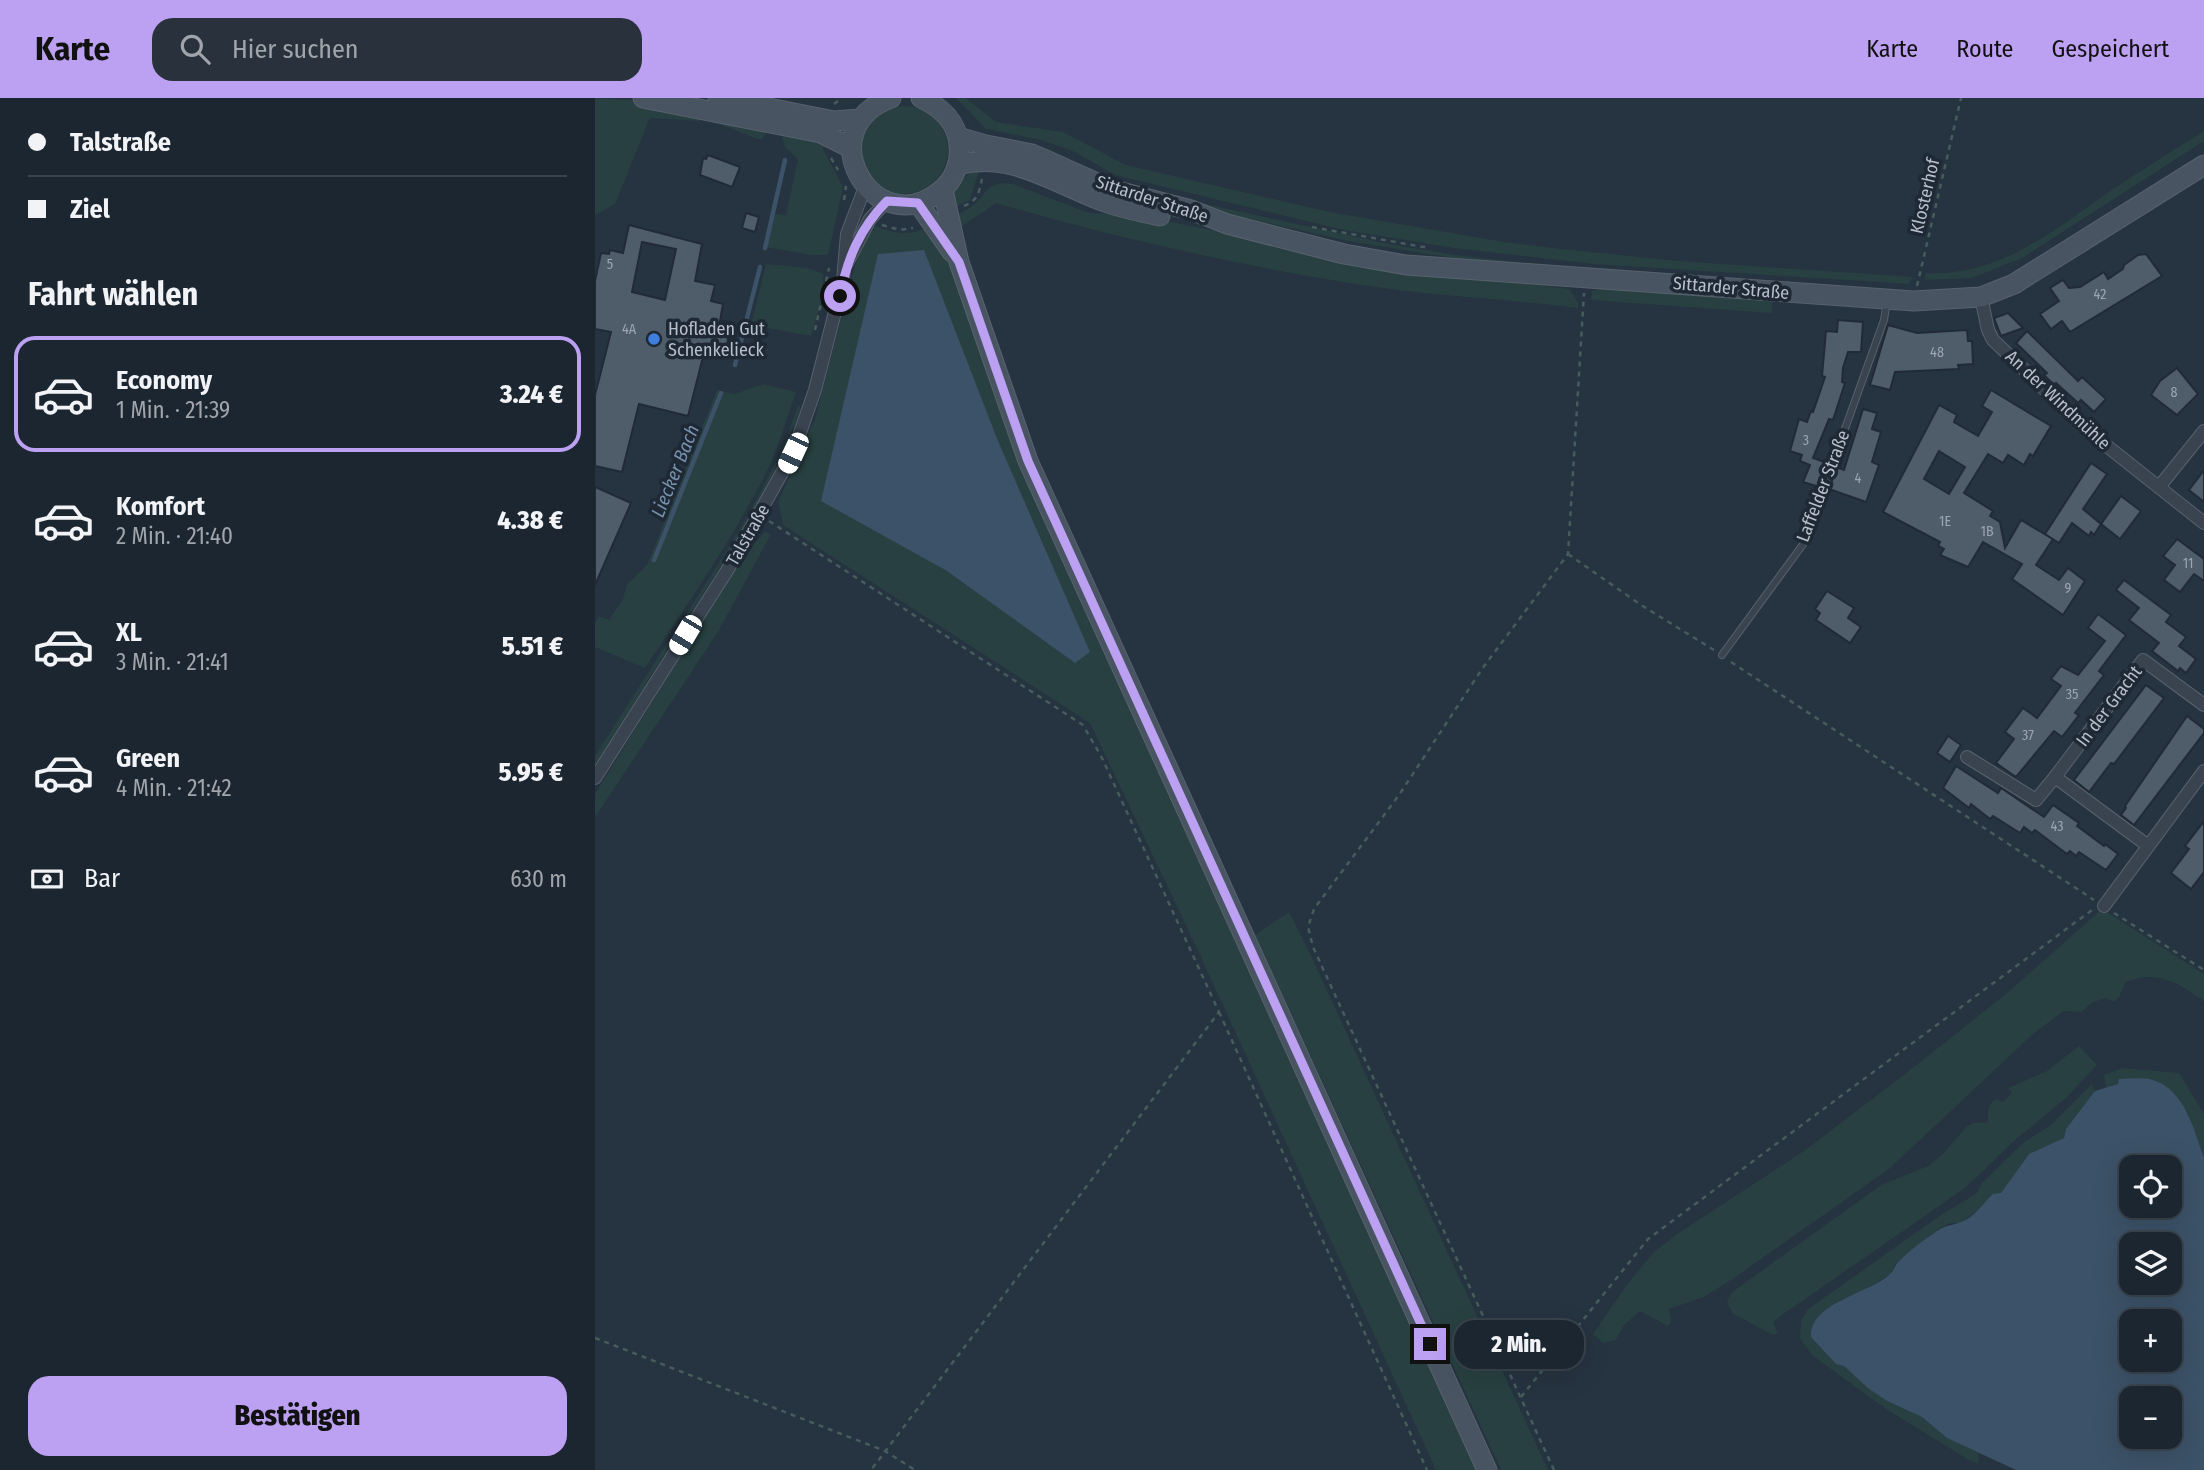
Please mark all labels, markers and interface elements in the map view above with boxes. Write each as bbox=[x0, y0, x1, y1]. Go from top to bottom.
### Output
search box bbox=[152, 18, 642, 81]
text: Karte bbox=[35, 29, 110, 69]
icon: search bbox=[176, 30, 214, 68]
text: Hier suchen bbox=[232, 34, 359, 65]
text: Karte bbox=[1866, 35, 1918, 63]
text: Route bbox=[1956, 35, 2013, 63]
text: Gespeichert bbox=[2051, 35, 2169, 63]
text: Talstraße bbox=[70, 127, 171, 158]
street label: Klosterhof bbox=[1906, 155, 1945, 236]
street label: Sittarder Straße bbox=[1093, 171, 1211, 228]
text: Ziel bbox=[70, 194, 110, 225]
house number: 5 bbox=[607, 256, 613, 273]
street label: Sittarder Straße bbox=[1672, 272, 1790, 304]
text: Fahrt wählen bbox=[28, 275, 198, 313]
route start bbox=[824, 280, 856, 312]
house number: 42 bbox=[2094, 286, 2106, 303]
place label: Hofladen Gut Schenkelieck bbox=[668, 318, 765, 361]
house number: 4A bbox=[622, 321, 637, 338]
marker: Hofladen Gut Schenkelieck bbox=[646, 331, 662, 347]
house number: 48 bbox=[1930, 344, 1944, 361]
street label: An der Windmühle bbox=[2001, 346, 2115, 454]
icon: car bbox=[32, 363, 95, 426]
text: Economy bbox=[116, 365, 212, 396]
text: 3.24 € bbox=[500, 379, 563, 410]
house number: 8 bbox=[2171, 384, 2178, 401]
text: 1 Min. · 21:39 bbox=[116, 396, 230, 424]
water label: Liecker Bach bbox=[646, 421, 704, 521]
street label: Laffelder Straße bbox=[1792, 427, 1854, 545]
car bbox=[775, 430, 812, 476]
house number: 3 bbox=[1803, 432, 1809, 449]
house number: 4 bbox=[1855, 470, 1862, 487]
icon: car bbox=[32, 489, 95, 552]
text: Komfort bbox=[116, 491, 205, 522]
street label: Talstraße bbox=[722, 500, 774, 570]
text: 4.38 € bbox=[497, 505, 563, 536]
house number: 1E bbox=[1939, 513, 1951, 530]
text: 2 Min. · 21:40 bbox=[116, 522, 233, 550]
house number: 1B bbox=[1980, 523, 1994, 540]
house number: 11 bbox=[2183, 555, 2193, 572]
house number: 9 bbox=[2065, 580, 2072, 597]
car bbox=[666, 612, 705, 658]
icon: car bbox=[32, 615, 95, 678]
text: XL bbox=[116, 617, 142, 648]
text: 5.51 € bbox=[502, 631, 563, 662]
text: 3 Min. · 21:41 bbox=[116, 648, 229, 676]
street label: In der Gracht bbox=[2072, 661, 2147, 751]
house number: 35 bbox=[2066, 686, 2078, 703]
house number: 37 bbox=[2022, 727, 2034, 744]
icon: car bbox=[32, 741, 95, 804]
text: Green bbox=[116, 743, 180, 774]
text: 5.95 € bbox=[499, 757, 563, 788]
text: 4 Min. · 21:42 bbox=[116, 774, 232, 802]
house number: 43 bbox=[2051, 818, 2063, 835]
icon: cash bbox=[28, 860, 66, 898]
text: Bar bbox=[84, 863, 120, 894]
text: 630 m bbox=[510, 865, 567, 893]
map controls bbox=[2119, 1155, 2182, 1449]
button: locate bbox=[2119, 1155, 2182, 1218]
button: layers bbox=[2119, 1232, 2182, 1295]
button: + bbox=[2119, 1309, 2182, 1372]
callout: 2 Min. bbox=[1455, 1320, 1584, 1368]
route end bbox=[1414, 1328, 1446, 1360]
text: 2 Min. bbox=[1491, 1330, 1547, 1358]
button: Bestätigen bbox=[28, 1376, 567, 1456]
button: − bbox=[2119, 1386, 2182, 1449]

